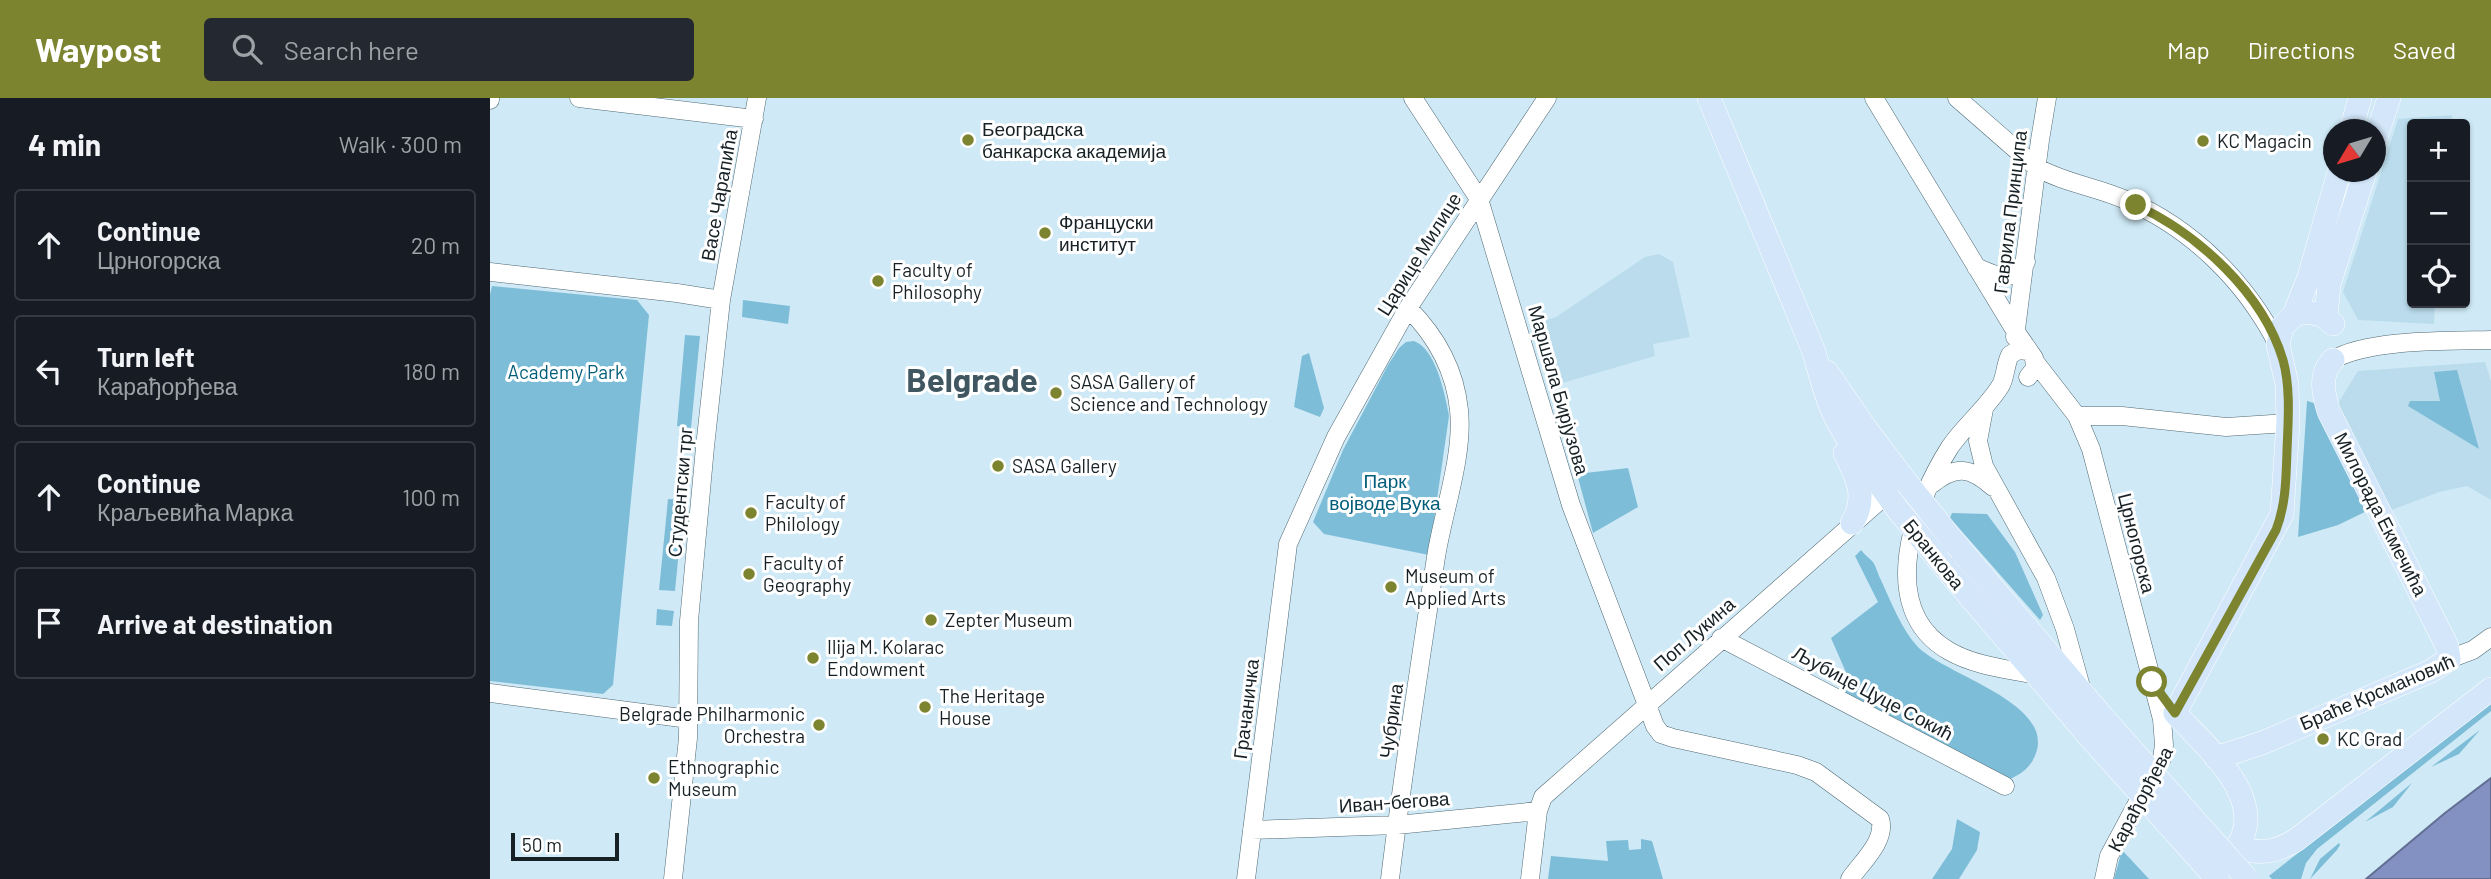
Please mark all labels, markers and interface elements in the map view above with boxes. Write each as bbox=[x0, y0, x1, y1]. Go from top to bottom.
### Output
search box bbox=[204, 18, 694, 81]
text: Waypost bbox=[35, 29, 162, 69]
icon: search bbox=[228, 30, 266, 68]
text: Search here bbox=[284, 34, 419, 65]
text: Map bbox=[2167, 35, 2210, 64]
text: Directions bbox=[2248, 35, 2355, 64]
text: Saved bbox=[2393, 35, 2456, 64]
place label: Београдска банкарска академија bbox=[982, 117, 1166, 162]
north arrow bbox=[2323, 119, 2386, 182]
map controls bbox=[2407, 119, 2470, 308]
button: + bbox=[2407, 119, 2470, 182]
text: 4 min bbox=[28, 126, 101, 162]
street label: Васе Чарапића bbox=[696, 127, 741, 263]
street label: Гаврила Принципа bbox=[1988, 129, 2031, 295]
place label: KC Magacin bbox=[2217, 129, 2312, 152]
text: Walk · 300 m bbox=[339, 130, 462, 158]
marker: Београдска банкарска академија bbox=[960, 132, 976, 148]
marker: KC Magacin bbox=[2195, 133, 2211, 149]
button: − bbox=[2407, 182, 2470, 245]
street label: Царице Милице bbox=[1372, 188, 1466, 319]
route end bbox=[2120, 189, 2151, 220]
place label: Француски институт bbox=[1059, 210, 1154, 255]
text: Continue bbox=[97, 215, 201, 246]
marker: Француски институт bbox=[1037, 225, 1053, 241]
icon: ahead bbox=[30, 226, 68, 264]
text: 20 m bbox=[411, 231, 460, 259]
button: locate bbox=[2407, 245, 2470, 308]
text: Црногорска bbox=[97, 246, 221, 274]
place label: Faculty of Philosophy bbox=[892, 258, 982, 303]
marker: Faculty of Philosophy bbox=[870, 273, 886, 289]
street label: Маршала Бирјузова bbox=[1524, 302, 1595, 478]
text: Turn left bbox=[97, 341, 195, 372]
icon: left bbox=[30, 352, 68, 390]
text: 180 m bbox=[403, 357, 460, 385]
district label: Belgrade bbox=[906, 359, 1038, 399]
park label: Academy Park bbox=[508, 360, 624, 383]
place label: SASA Gallery of Science and Technology bbox=[1070, 370, 1268, 415]
text: Карађорђева bbox=[97, 372, 237, 400]
marker: SASA Gallery of Science and Technology bbox=[1048, 385, 1064, 401]
street label: Студентски трг bbox=[662, 426, 697, 558]
street label: Милорада Екмечића bbox=[2330, 428, 2433, 600]
place label: SASA Gallery bbox=[1012, 454, 1117, 477]
marker: SASA Gallery bbox=[990, 458, 1006, 474]
text: Continue bbox=[97, 467, 201, 498]
park label: Парк војводе Вука bbox=[1329, 469, 1441, 514]
icon: ahead bbox=[30, 478, 68, 516]
text: 100 m bbox=[402, 483, 460, 511]
place label: Faculty of Philology bbox=[765, 490, 846, 535]
street label: Црногорска bbox=[2114, 491, 2161, 596]
text: Краљевића Марка bbox=[97, 498, 293, 526]
marker: Faculty of Philology bbox=[743, 505, 759, 521]
street label: Бранкова bbox=[1899, 514, 1970, 594]
place label: Faculty of Geography bbox=[763, 551, 851, 596]
place label: Museum of Applied Arts bbox=[1405, 564, 1506, 609]
marker: Faculty of Geography bbox=[741, 566, 757, 582]
marker: Museum of Applied Arts bbox=[1383, 579, 1399, 595]
street label: Поп Лукина bbox=[1648, 592, 1739, 675]
icon: arrive bbox=[30, 604, 68, 642]
text: Arrive at destination bbox=[97, 608, 333, 639]
place label: Zepter Museum bbox=[945, 608, 1072, 631]
marker: Zepter Museum bbox=[923, 612, 939, 628]
place label: Ilija M. Kolarac Endowment bbox=[827, 635, 944, 680]
street label: Љубице Цуце Сокић bbox=[1789, 640, 1958, 745]
street label: Браће Крсмановић bbox=[2296, 649, 2458, 734]
marker: Ilija M. Kolarac Endowment bbox=[805, 650, 821, 666]
street label: Грачаничка bbox=[1228, 657, 1263, 760]
route start bbox=[2136, 666, 2167, 697]
street label: Чубрина bbox=[1374, 682, 1407, 760]
place label: The Heritage House bbox=[939, 684, 1045, 729]
marker: The Heritage House bbox=[917, 699, 933, 715]
place label: Belgrade Philharmonic Orchestra bbox=[619, 702, 805, 747]
marker: Belgrade Philharmonic Orchestra bbox=[811, 717, 827, 733]
place label: KC Grad bbox=[2337, 727, 2402, 750]
marker: KC Grad bbox=[2315, 731, 2331, 747]
street label: Карађорђева bbox=[2102, 742, 2177, 855]
place label: Ethnographic Museum bbox=[668, 755, 779, 800]
marker: Ethnographic Museum bbox=[646, 770, 662, 786]
street label: Иван-бегова bbox=[1338, 786, 1450, 817]
scale bar bbox=[511, 830, 620, 862]
text: 50 m bbox=[522, 833, 562, 856]

